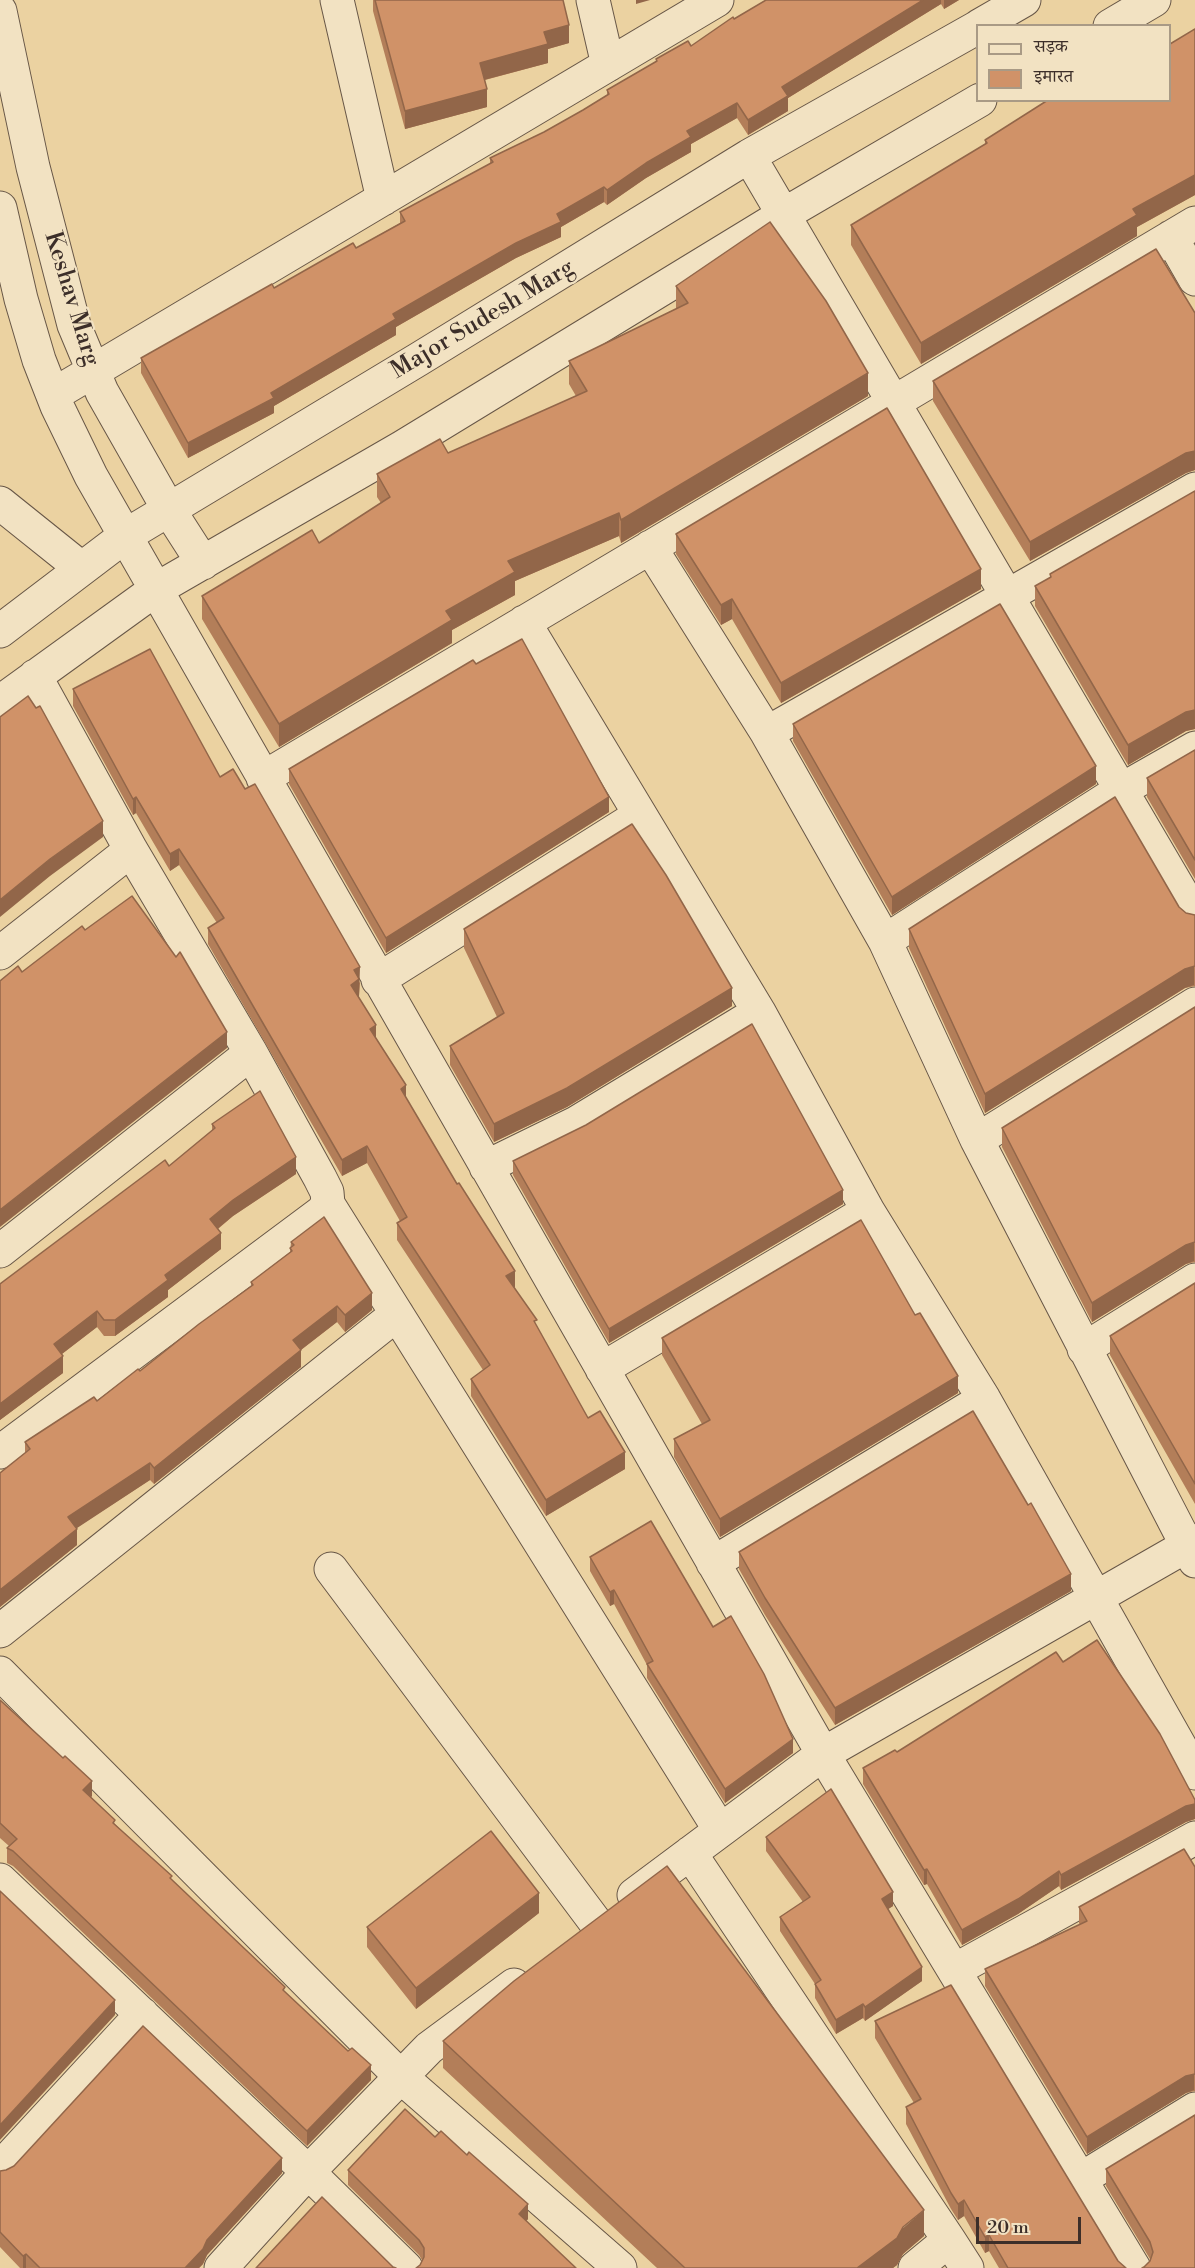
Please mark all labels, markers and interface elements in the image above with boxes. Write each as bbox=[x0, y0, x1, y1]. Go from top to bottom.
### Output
legend bbox=[976, 24, 1171, 102]
text: सड़क bbox=[1034, 35, 1068, 58]
text: इमारत bbox=[1034, 65, 1073, 88]
street label: Keshav Marg bbox=[37, 228, 105, 370]
street label: Major Sudesh Marg bbox=[386, 254, 580, 386]
scale bar bbox=[979, 2205, 1084, 2243]
text: 20 m bbox=[987, 2216, 1029, 2239]

